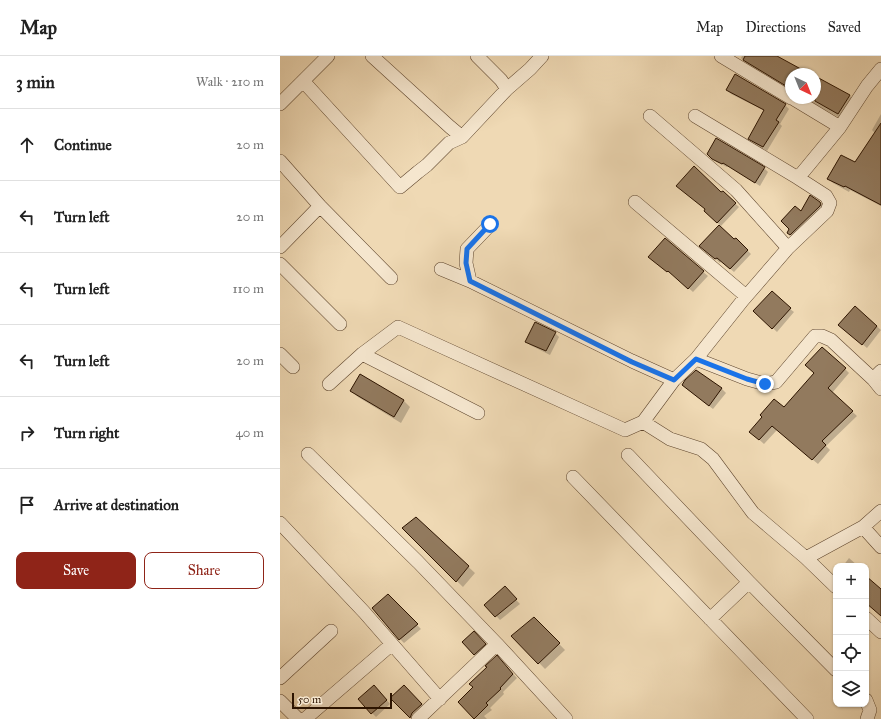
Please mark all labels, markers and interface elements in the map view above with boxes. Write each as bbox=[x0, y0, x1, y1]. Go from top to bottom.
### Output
text: Map bbox=[20, 16, 57, 39]
text: Map bbox=[696, 19, 723, 36]
text: Directions bbox=[745, 19, 806, 36]
text: Saved bbox=[828, 19, 861, 36]
north arrow bbox=[785, 68, 821, 104]
text: 3 min bbox=[16, 72, 55, 93]
text: Walk · 210 m bbox=[196, 74, 264, 90]
icon: ahead bbox=[16, 134, 38, 156]
text: Continue bbox=[54, 136, 112, 154]
text: 20 m bbox=[236, 137, 264, 153]
icon: left bbox=[16, 206, 38, 228]
text: Turn left bbox=[54, 208, 110, 226]
text: 20 m bbox=[236, 209, 264, 225]
route start bbox=[481, 215, 499, 233]
icon: left bbox=[16, 278, 38, 300]
text: Turn left bbox=[54, 280, 110, 298]
text: 110 m bbox=[232, 281, 264, 297]
icon: left bbox=[16, 350, 38, 372]
text: Turn left bbox=[54, 352, 110, 370]
text: 20 m bbox=[236, 353, 264, 369]
route end bbox=[756, 375, 774, 393]
icon: right bbox=[16, 422, 38, 444]
text: Turn right bbox=[54, 424, 119, 442]
text: 40 m bbox=[235, 425, 264, 441]
icon: arrive bbox=[16, 494, 38, 516]
text: Arrive at destination bbox=[54, 496, 179, 514]
button: Save bbox=[16, 552, 136, 589]
button: Share bbox=[144, 552, 264, 589]
map controls bbox=[833, 563, 869, 707]
button: + bbox=[833, 563, 869, 599]
button: − bbox=[833, 599, 869, 635]
button: locate bbox=[833, 635, 869, 671]
button: layers bbox=[833, 671, 869, 707]
scale bar bbox=[292, 691, 392, 710]
text: 50 m bbox=[298, 693, 321, 706]

